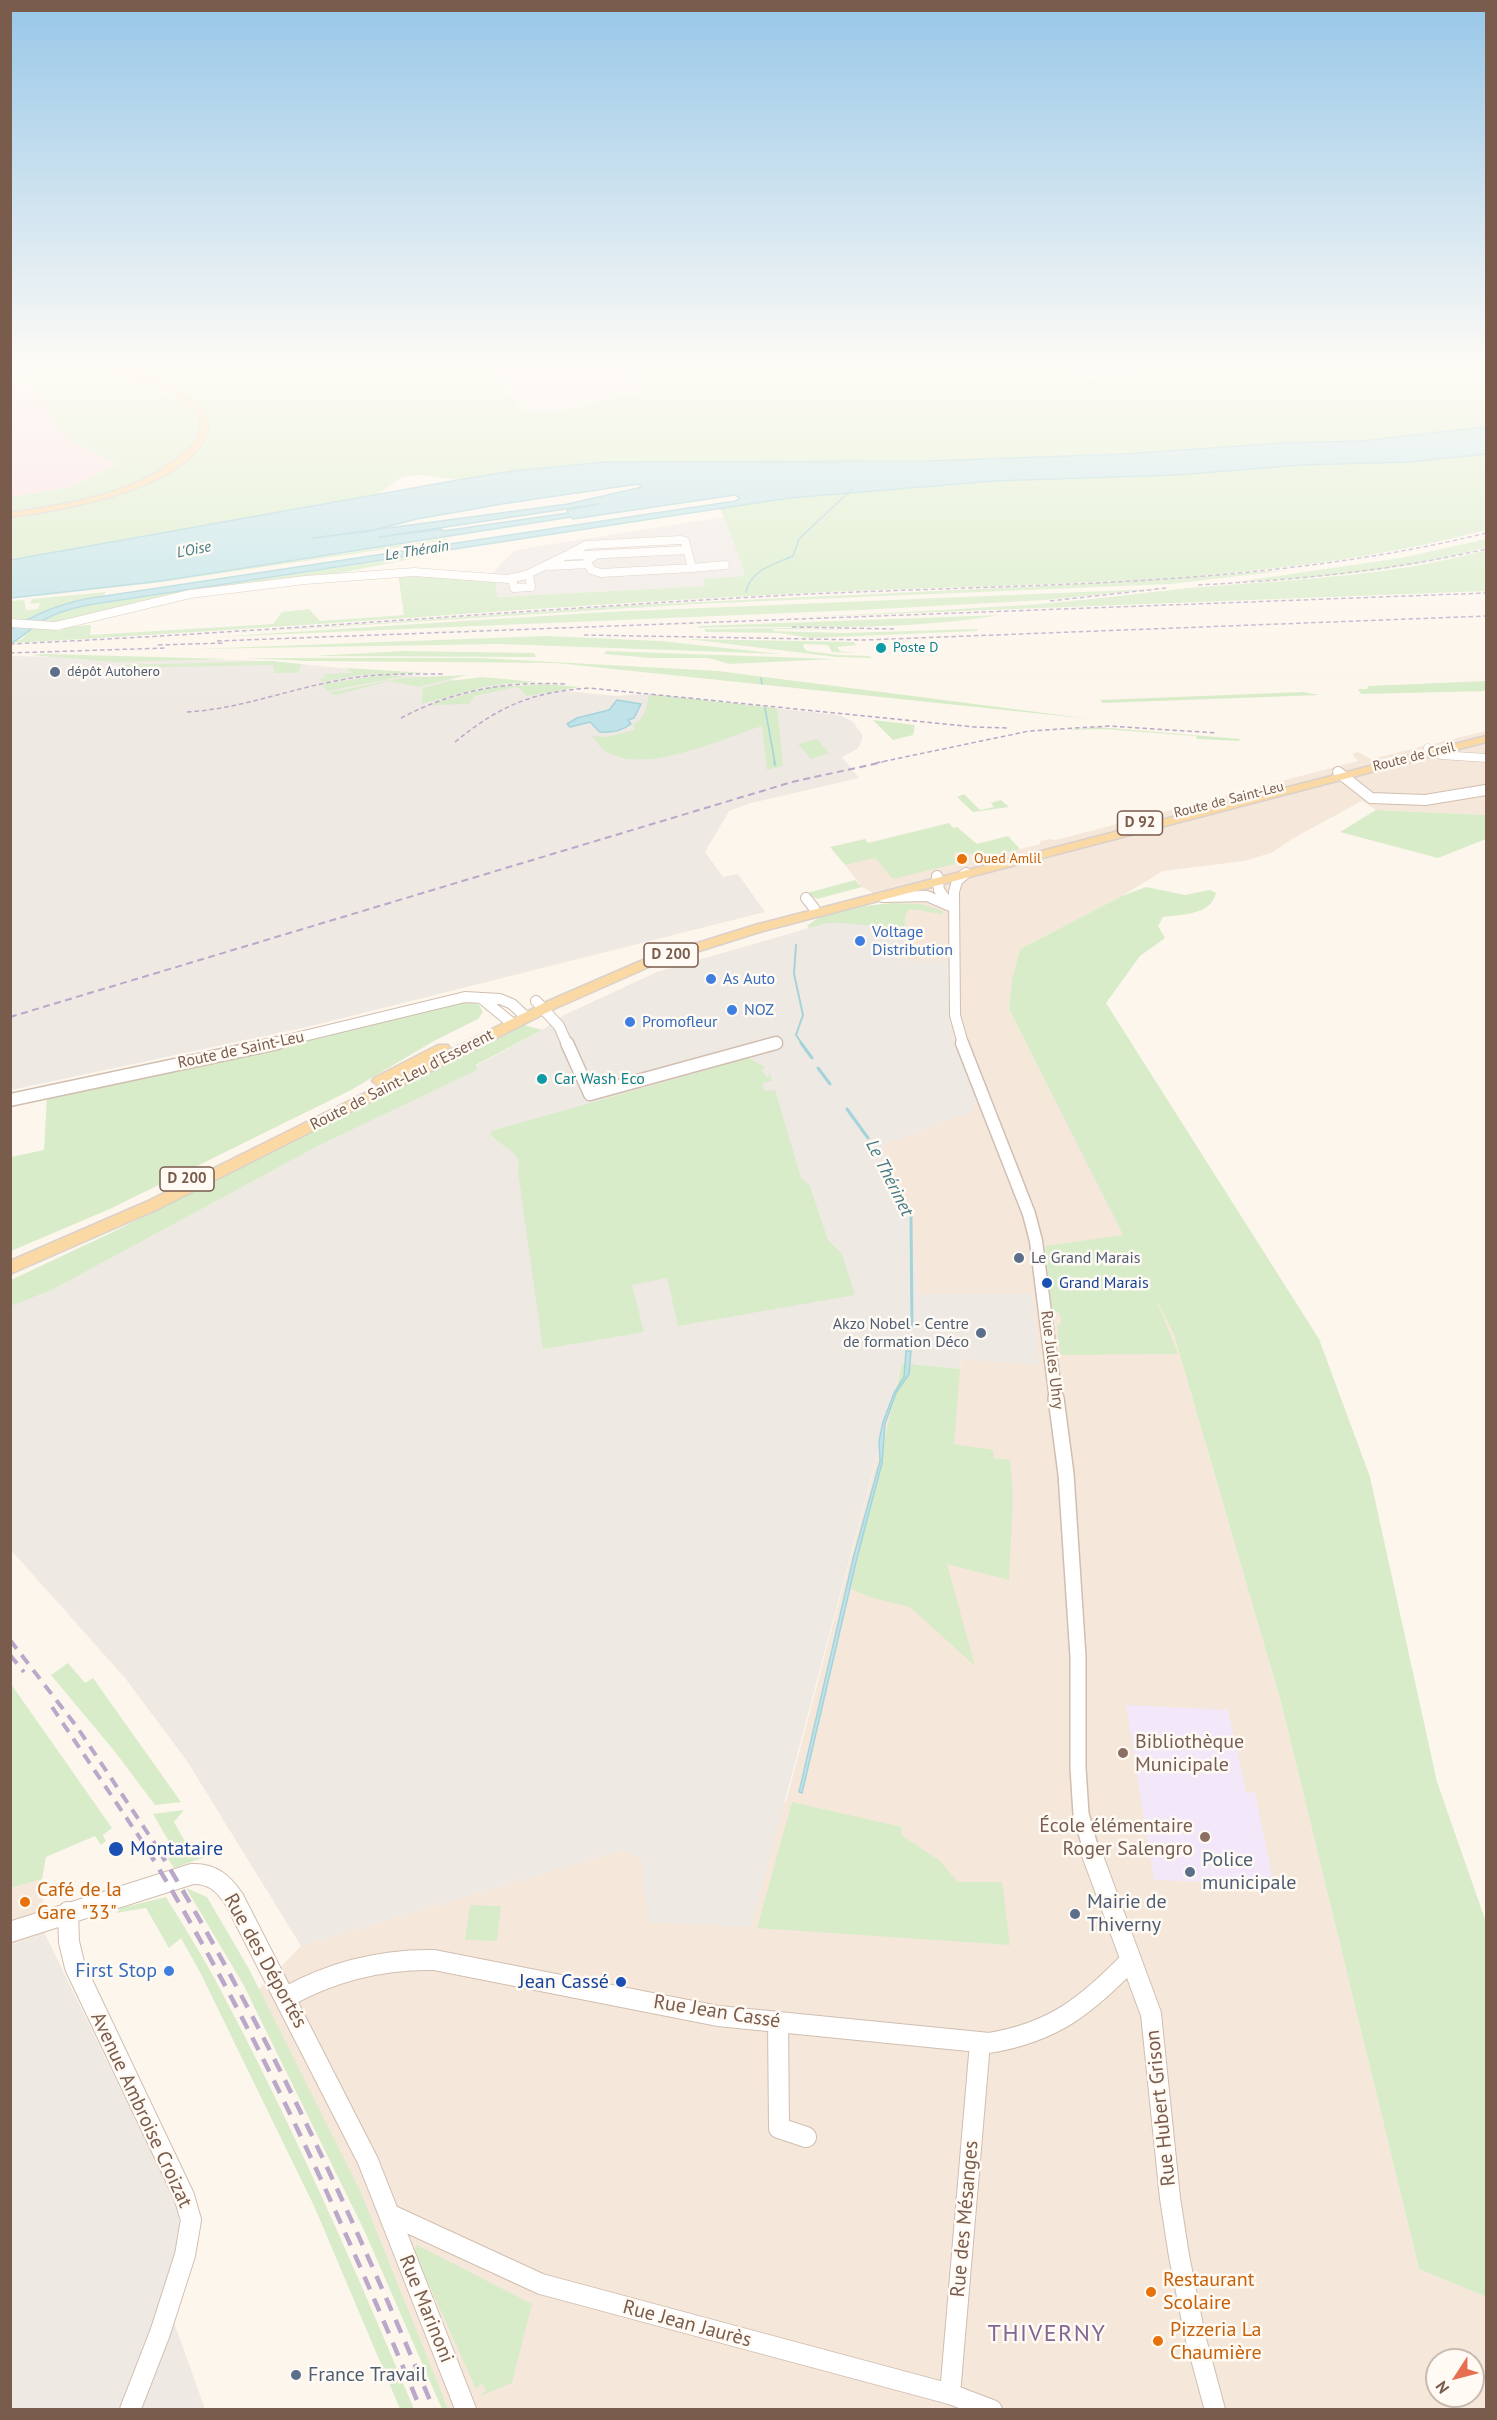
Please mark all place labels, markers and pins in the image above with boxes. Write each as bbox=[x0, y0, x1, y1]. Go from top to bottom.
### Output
place label: Poste D bbox=[893, 640, 938, 656]
marker: Poste D bbox=[874, 641, 888, 655]
place label: dépôt Autohero bbox=[67, 664, 160, 680]
marker: dépôt Autohero bbox=[48, 665, 62, 679]
place label: Oued Amlil bbox=[974, 851, 1041, 867]
marker: Oued Amlil bbox=[955, 852, 969, 866]
place label: Voltage Distribution bbox=[872, 922, 953, 960]
marker: Voltage Distribution bbox=[853, 934, 867, 948]
place label: As Auto bbox=[723, 969, 775, 989]
marker: As Auto bbox=[704, 972, 718, 986]
place label: NOZ bbox=[744, 1000, 774, 1020]
marker: NOZ bbox=[725, 1003, 739, 1017]
place label: Promofleur bbox=[642, 1012, 717, 1032]
marker: Promofleur bbox=[623, 1015, 637, 1029]
place label: Car Wash Eco bbox=[554, 1069, 645, 1089]
marker: Car Wash Eco bbox=[535, 1072, 549, 1086]
place label: Le Grand Marais bbox=[1031, 1248, 1141, 1268]
marker: Le Grand Marais bbox=[1012, 1251, 1026, 1265]
place label: Grand Marais bbox=[1059, 1273, 1149, 1293]
marker: Grand Marais bbox=[1040, 1276, 1054, 1290]
place label: Akzo Nobel - Centre de formation Déco bbox=[833, 1314, 969, 1352]
marker: Akzo Nobel - Centre de formation Déco bbox=[974, 1326, 988, 1340]
place label: Bibliothèque Municipale bbox=[1135, 1730, 1244, 1777]
marker: Bibliothèque Municipale bbox=[1116, 1746, 1130, 1760]
place label: École élémentaire Roger Salengro bbox=[1039, 1814, 1193, 1861]
marker: École élémentaire Roger Salengro bbox=[1198, 1830, 1212, 1844]
place label: Montataire bbox=[130, 1837, 223, 1861]
marker: Montataire bbox=[107, 1840, 125, 1858]
place label: Police municipale bbox=[1202, 1848, 1296, 1895]
marker: Police municipale bbox=[1183, 1865, 1197, 1879]
place label: Café de la Gare "33" bbox=[37, 1878, 122, 1925]
place label: Mairie de Thiverny bbox=[1087, 1890, 1167, 1937]
marker: Café de la Gare "33" bbox=[18, 1895, 32, 1909]
marker: Mairie de Thiverny bbox=[1068, 1907, 1082, 1921]
place label: First Stop bbox=[75, 1959, 157, 1983]
marker: First Stop bbox=[162, 1964, 176, 1978]
place label: Jean Cassé bbox=[519, 1970, 609, 1994]
marker: Jean Cassé bbox=[614, 1975, 628, 1989]
place label: Restaurant Scolaire bbox=[1163, 2268, 1254, 2315]
marker: Restaurant Scolaire bbox=[1144, 2285, 1158, 2299]
place label: Pizzeria La Chaumière bbox=[1170, 2318, 1262, 2365]
marker: Pizzeria La Chaumière bbox=[1151, 2334, 1165, 2348]
place label: France Travail bbox=[308, 2363, 427, 2387]
marker: France Travail bbox=[289, 2368, 303, 2382]

